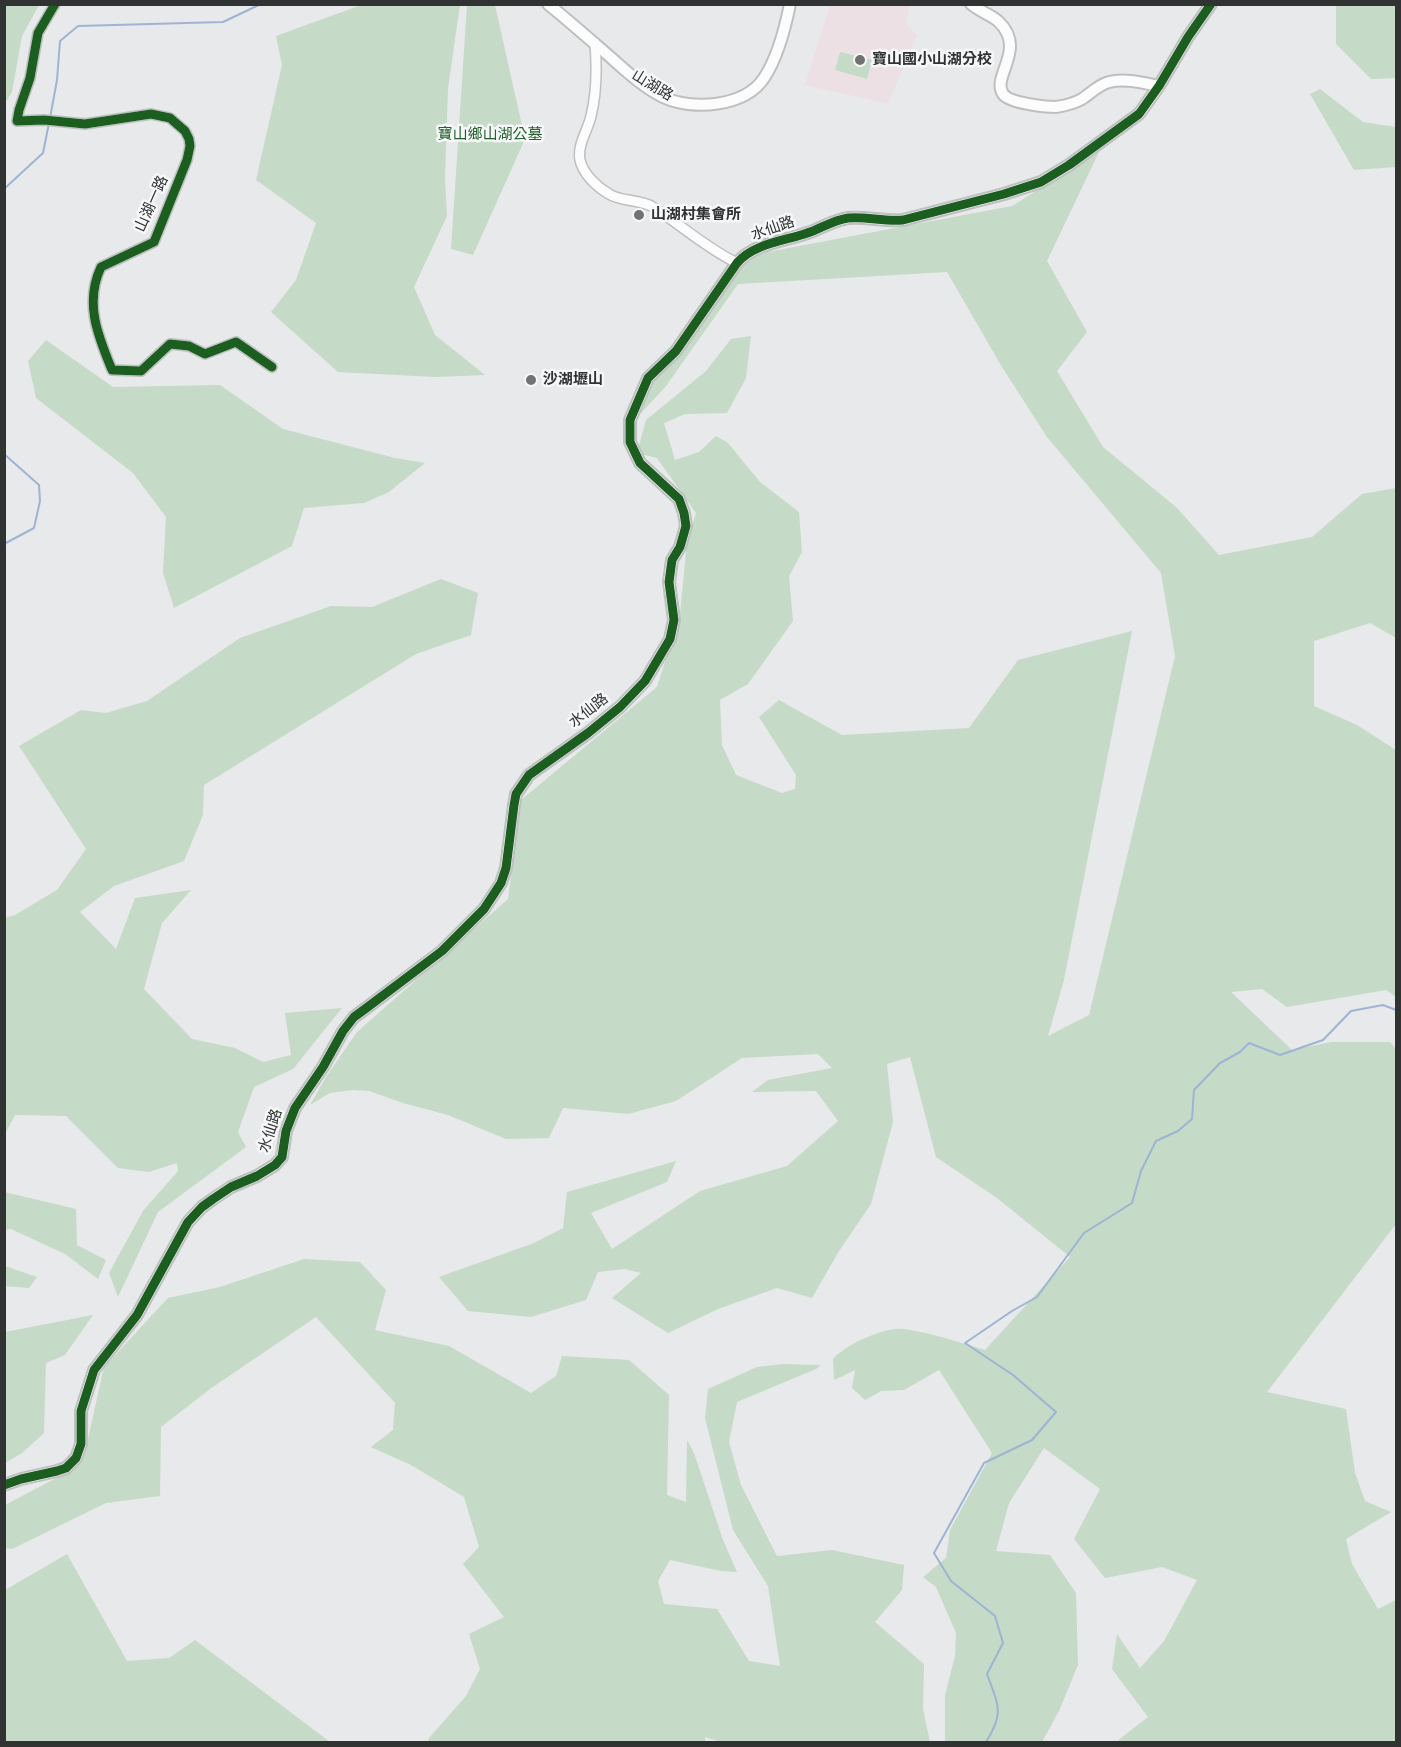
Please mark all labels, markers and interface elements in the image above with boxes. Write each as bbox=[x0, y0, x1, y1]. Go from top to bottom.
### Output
place label: 寶山國小山湖分校 bbox=[872, 51, 992, 69]
marker: 寶山國小山湖分校 bbox=[853, 53, 867, 67]
street label: 山湖路 bbox=[628, 67, 676, 105]
park label: 寶山鄉山湖公墓 bbox=[438, 126, 542, 144]
street label: 山湖一路 bbox=[132, 173, 172, 235]
place label: 山湖村集會所 bbox=[651, 206, 741, 224]
marker: 山湖村集會所 bbox=[632, 208, 646, 222]
street label: 水仙路 bbox=[749, 213, 797, 245]
place label: 沙湖壢山 bbox=[543, 371, 603, 389]
marker: 沙湖壢山 bbox=[524, 373, 538, 387]
street label: 水仙路 bbox=[566, 690, 612, 732]
street label: 水仙路 bbox=[255, 1107, 287, 1155]

